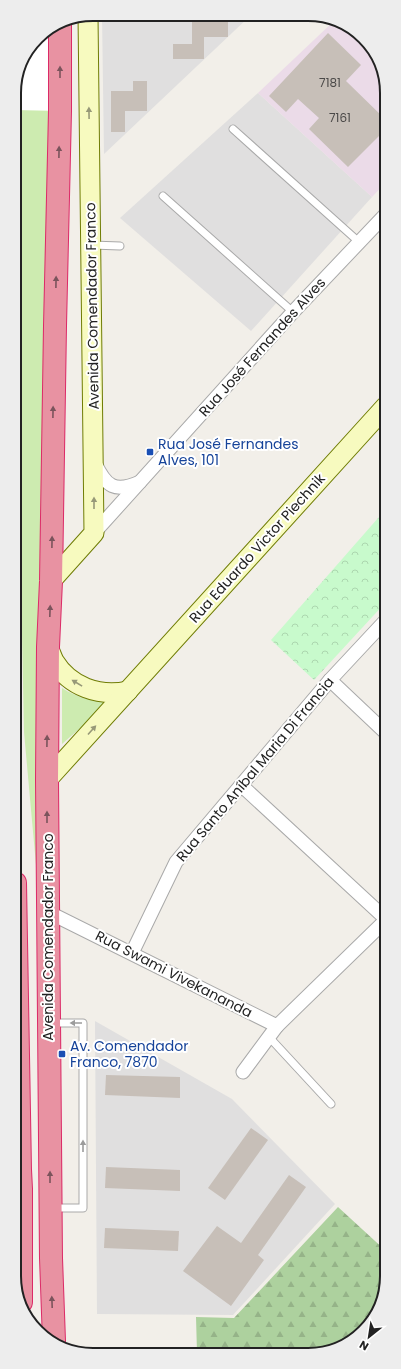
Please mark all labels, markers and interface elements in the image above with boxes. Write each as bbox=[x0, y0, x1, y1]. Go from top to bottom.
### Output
one-way arrow bbox=[57, 65, 63, 78]
house number: 7181 bbox=[319, 74, 341, 91]
one-way arrow bbox=[86, 106, 92, 119]
house number: 7161 bbox=[329, 109, 351, 126]
one-way arrow bbox=[56, 145, 62, 158]
street label: Avenida Comendador Franco bbox=[80, 202, 104, 410]
street label: Rua José Fernandes Alves bbox=[194, 273, 330, 421]
one-way arrow bbox=[52, 276, 59, 288]
one-way arrow bbox=[50, 405, 56, 418]
place label: Rua José Fernandes Alves, 101 bbox=[158, 434, 299, 470]
marker: Rua José Fernandes Alves, 101 bbox=[145, 447, 155, 457]
street label: Rua Eduardo Victor Piechnik bbox=[184, 468, 330, 627]
one-way arrow bbox=[91, 496, 97, 509]
one-way arrow bbox=[49, 535, 55, 548]
one-way arrow bbox=[47, 604, 53, 617]
street label: Rua Santo Aníbal Maria Di Francia bbox=[172, 672, 338, 866]
one-way arrow bbox=[71, 680, 83, 687]
one-way arrow bbox=[88, 725, 97, 735]
one-way arrow bbox=[44, 735, 51, 747]
one-way arrow bbox=[44, 810, 50, 823]
street label: Avenida Comendador Franco bbox=[38, 833, 58, 1041]
street label: Rua Swami Vivekananda bbox=[92, 926, 256, 1022]
one-way arrow bbox=[69, 1020, 82, 1026]
place label: Av. Comendador Franco, 7870 bbox=[70, 1036, 188, 1072]
marker: Av. Comendador Franco, 7870 bbox=[57, 1049, 67, 1059]
one-way arrow bbox=[80, 1139, 86, 1152]
one-way arrow bbox=[47, 1170, 53, 1183]
one-way arrow bbox=[49, 1295, 55, 1308]
north arrow bbox=[349, 1317, 389, 1357]
text: N bbox=[356, 1337, 372, 1355]

